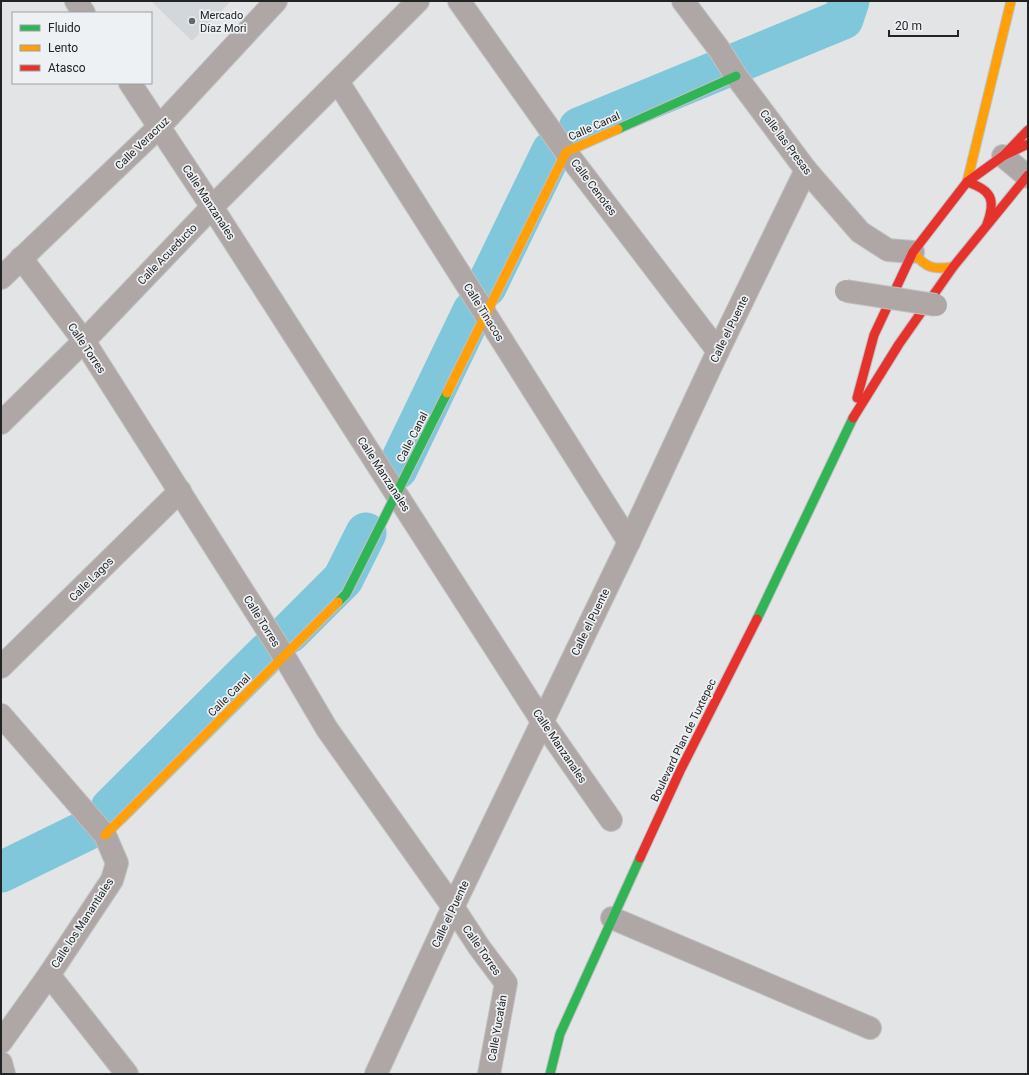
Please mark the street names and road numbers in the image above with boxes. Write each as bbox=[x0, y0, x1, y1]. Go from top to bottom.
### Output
street label: Calle las Presas bbox=[757, 107, 814, 178]
street label: Calle Canal bbox=[566, 109, 622, 144]
street label: Calle Veracruz bbox=[113, 114, 172, 172]
street label: Calle Cenotes bbox=[568, 156, 619, 218]
street label: Calle Manzanales bbox=[180, 162, 238, 242]
street label: Calle Acueducto bbox=[135, 221, 200, 288]
street label: Calle Tinacos bbox=[461, 281, 507, 344]
street label: Calle el Puente bbox=[708, 294, 751, 365]
street label: Calle Torres bbox=[65, 321, 108, 376]
street label: Calle Canal bbox=[394, 410, 431, 465]
street label: Calle Manzanales bbox=[355, 434, 413, 514]
street label: Calle Lagos bbox=[67, 554, 116, 604]
street label: Calle el Puente bbox=[569, 587, 612, 658]
street label: Calle Torres bbox=[241, 593, 283, 650]
street label: Calle Canal bbox=[205, 671, 253, 719]
street label: Boulevard Plan de Tuxtepec bbox=[648, 676, 719, 804]
street label: Calle Manzanales bbox=[530, 707, 589, 786]
street label: Calle los Manantiales bbox=[48, 876, 117, 971]
street label: Calle el Puente bbox=[429, 878, 472, 950]
street label: Calle Torres bbox=[460, 923, 504, 978]
street label: Calle Yucatán bbox=[485, 994, 510, 1062]

